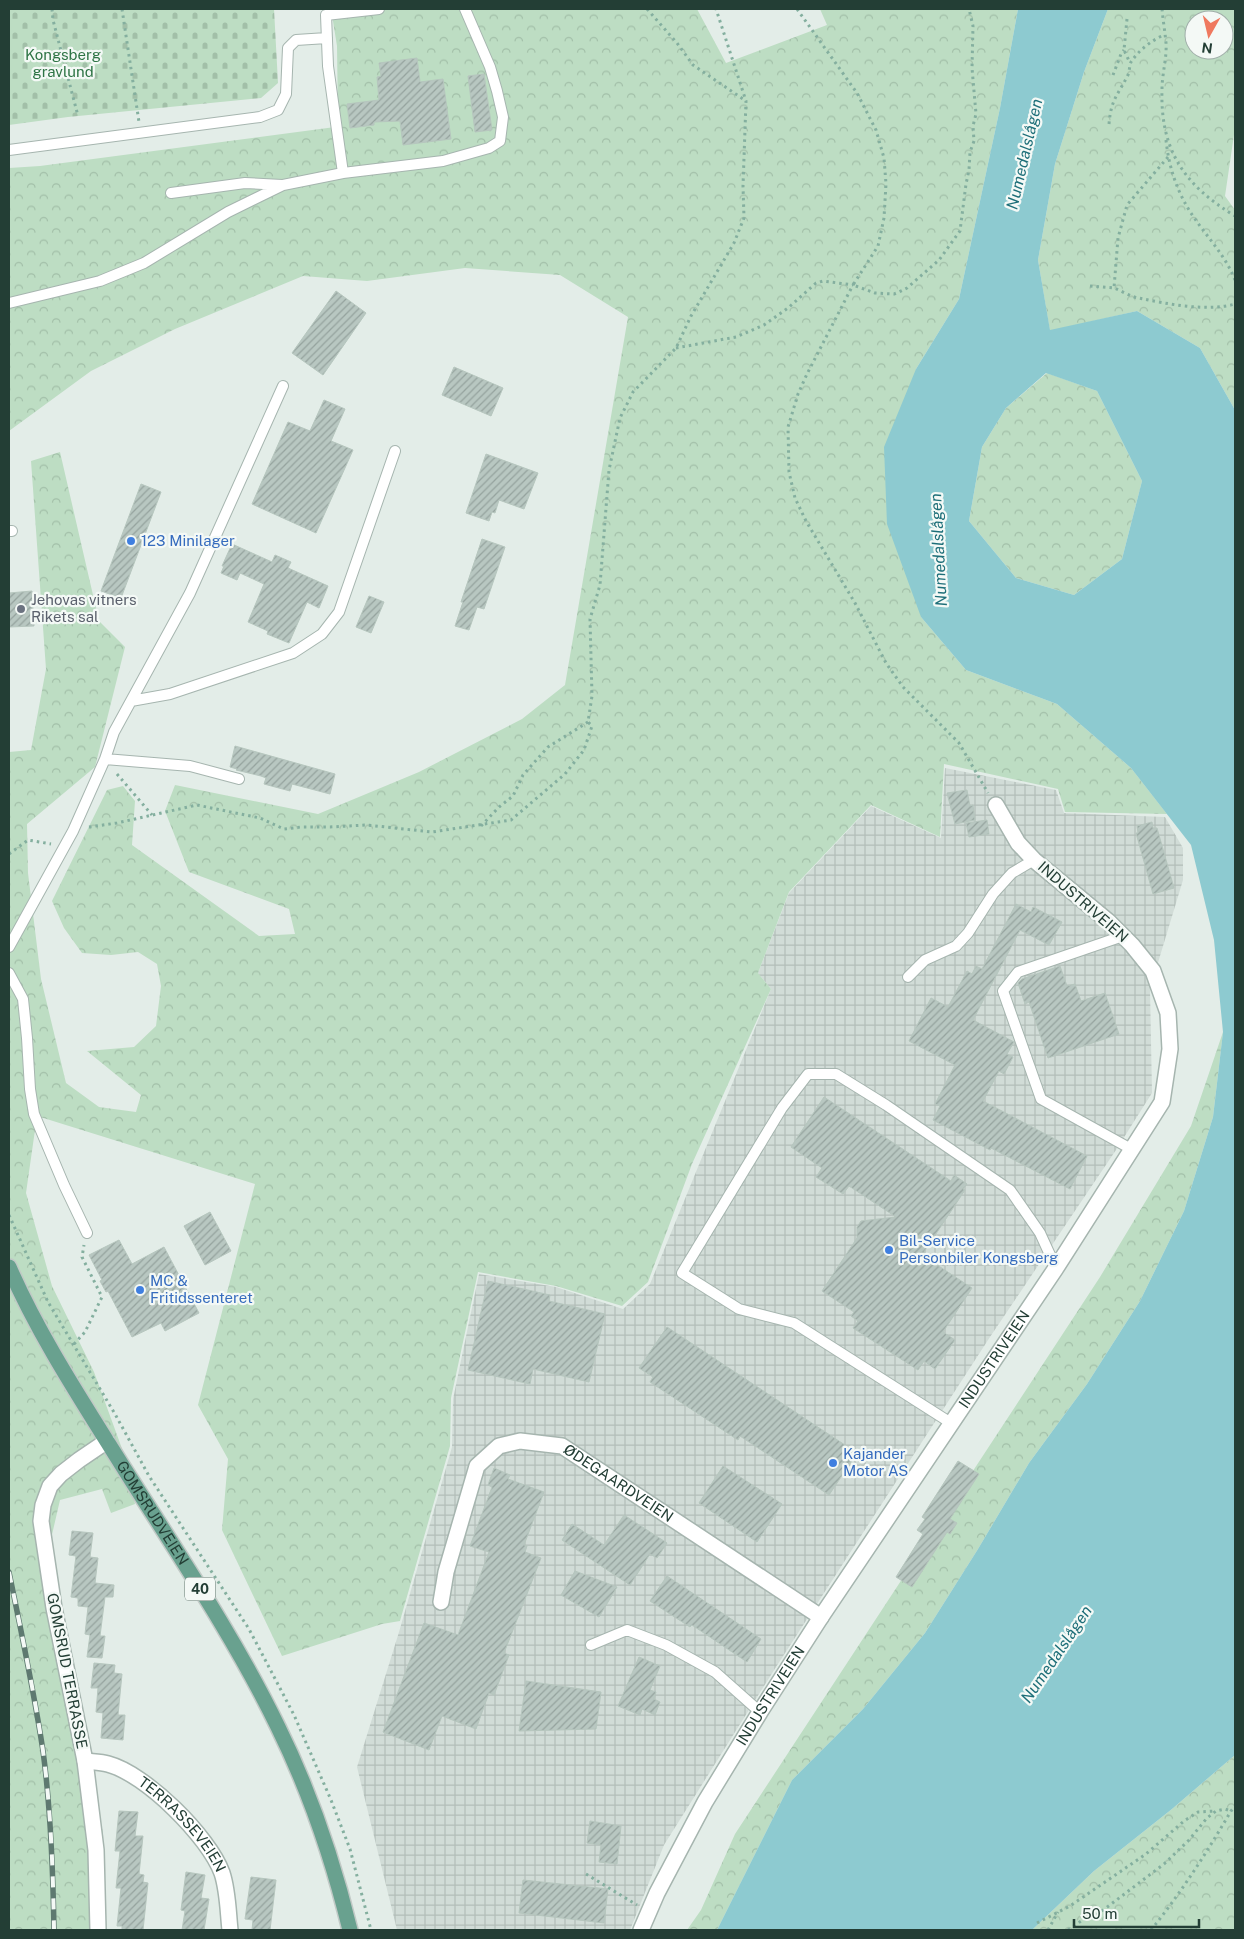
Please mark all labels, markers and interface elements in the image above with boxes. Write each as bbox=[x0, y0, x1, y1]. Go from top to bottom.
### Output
north arrow bbox=[1184, 10, 1234, 60]
text: N bbox=[1201, 39, 1214, 57]
park label: Kongsberg gravlund bbox=[25, 46, 101, 80]
water label: Numedalslågen bbox=[1003, 97, 1046, 211]
water label: Numedalslågen bbox=[926, 493, 951, 607]
place label: 123 Minilager bbox=[141, 532, 235, 549]
marker: 123 Minilager bbox=[125, 535, 137, 547]
place label: Jehovas vitners Rikets sal bbox=[31, 591, 137, 625]
marker: Jehovas vitners Rikets sal bbox=[15, 603, 27, 615]
street label: INDUSTRIVEIEN bbox=[1035, 858, 1132, 945]
place label: Bil-Service Personbiler Kongsberg bbox=[899, 1232, 1058, 1266]
marker: Bil-Service Personbiler Kongsberg bbox=[883, 1244, 895, 1256]
place label: MC & Fritidssenteret bbox=[150, 1272, 253, 1306]
marker: MC & Fritidssenteret bbox=[134, 1284, 146, 1296]
street label: INDUSTRIVEIEN bbox=[955, 1307, 1033, 1411]
street label: ØDEGAARDVEIEN bbox=[560, 1440, 677, 1525]
place label: Kajander Motor AS bbox=[843, 1445, 908, 1479]
street label: GOMSRUDVEIEN bbox=[113, 1457, 192, 1568]
marker: Kajander Motor AS bbox=[827, 1457, 839, 1469]
road number: 40 bbox=[185, 1578, 215, 1600]
street label: GOMSRUD TERRASSE bbox=[44, 1592, 91, 1750]
water label: Numedalslågen bbox=[1017, 1602, 1096, 1706]
street label: INDUSTRIVEIEN bbox=[733, 1643, 808, 1748]
street label: TERRASSEVEIEN bbox=[135, 1773, 230, 1875]
scale bar bbox=[1074, 1896, 1199, 1928]
text: 50 m bbox=[1082, 1905, 1117, 1922]

